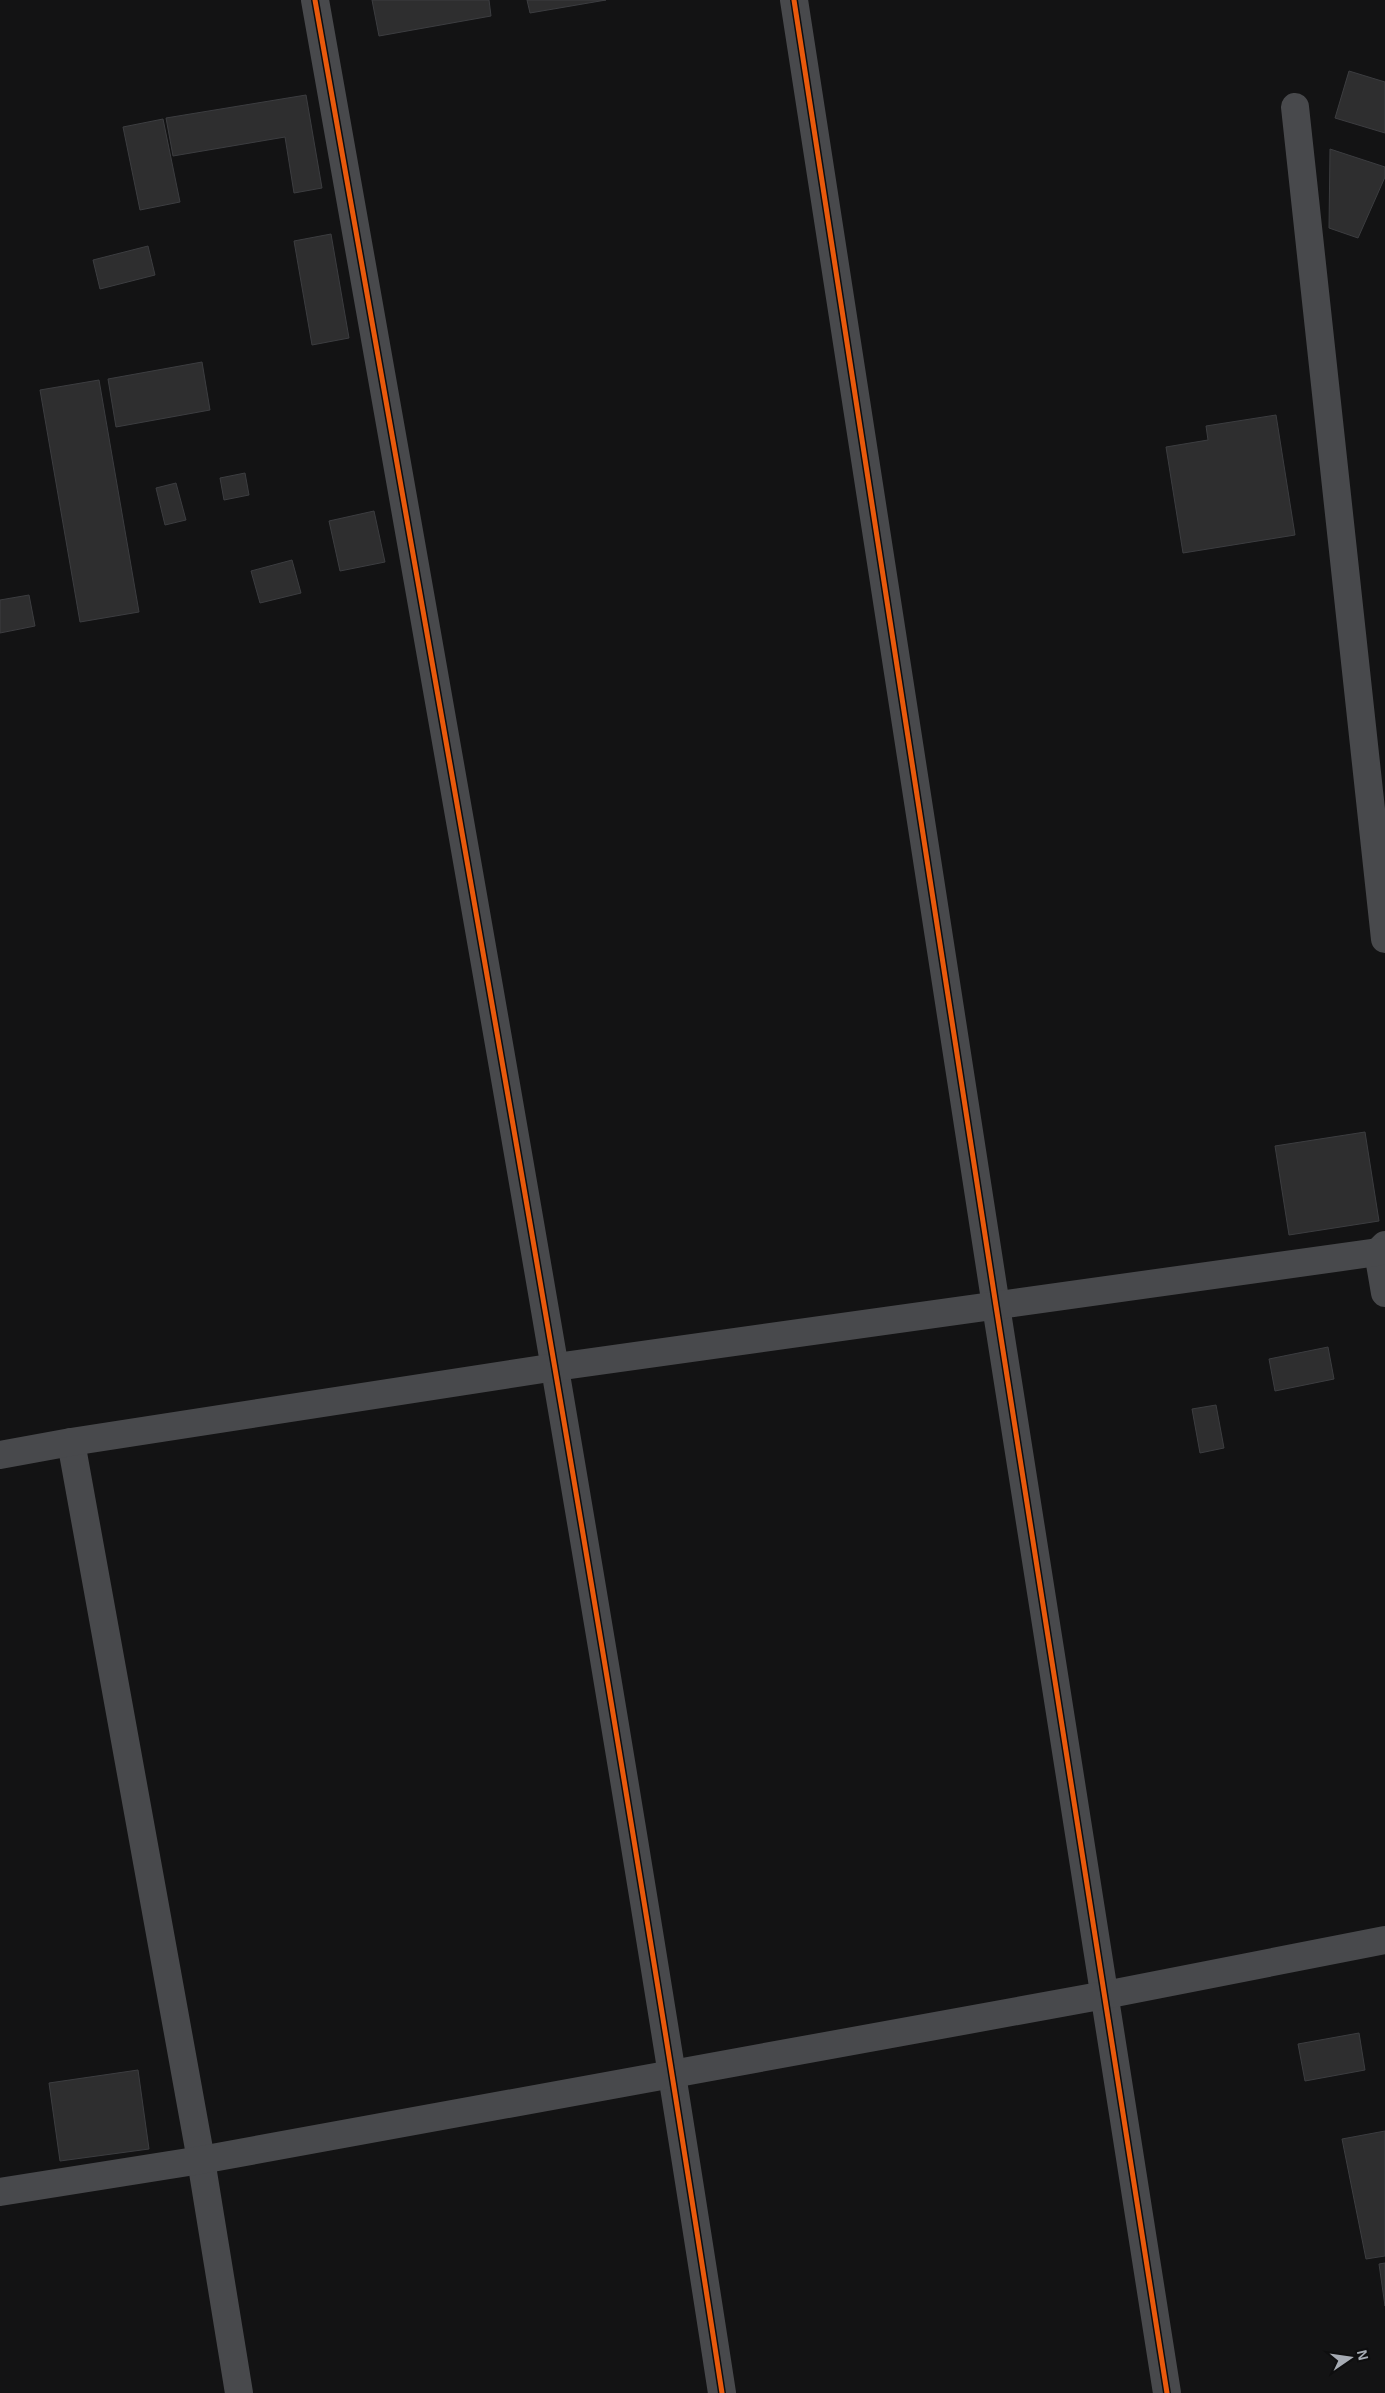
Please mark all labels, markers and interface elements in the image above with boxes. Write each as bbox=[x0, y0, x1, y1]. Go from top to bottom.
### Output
north arrow bbox=[1325, 2333, 1375, 2383]
text: N bbox=[1354, 2348, 1372, 2362]

